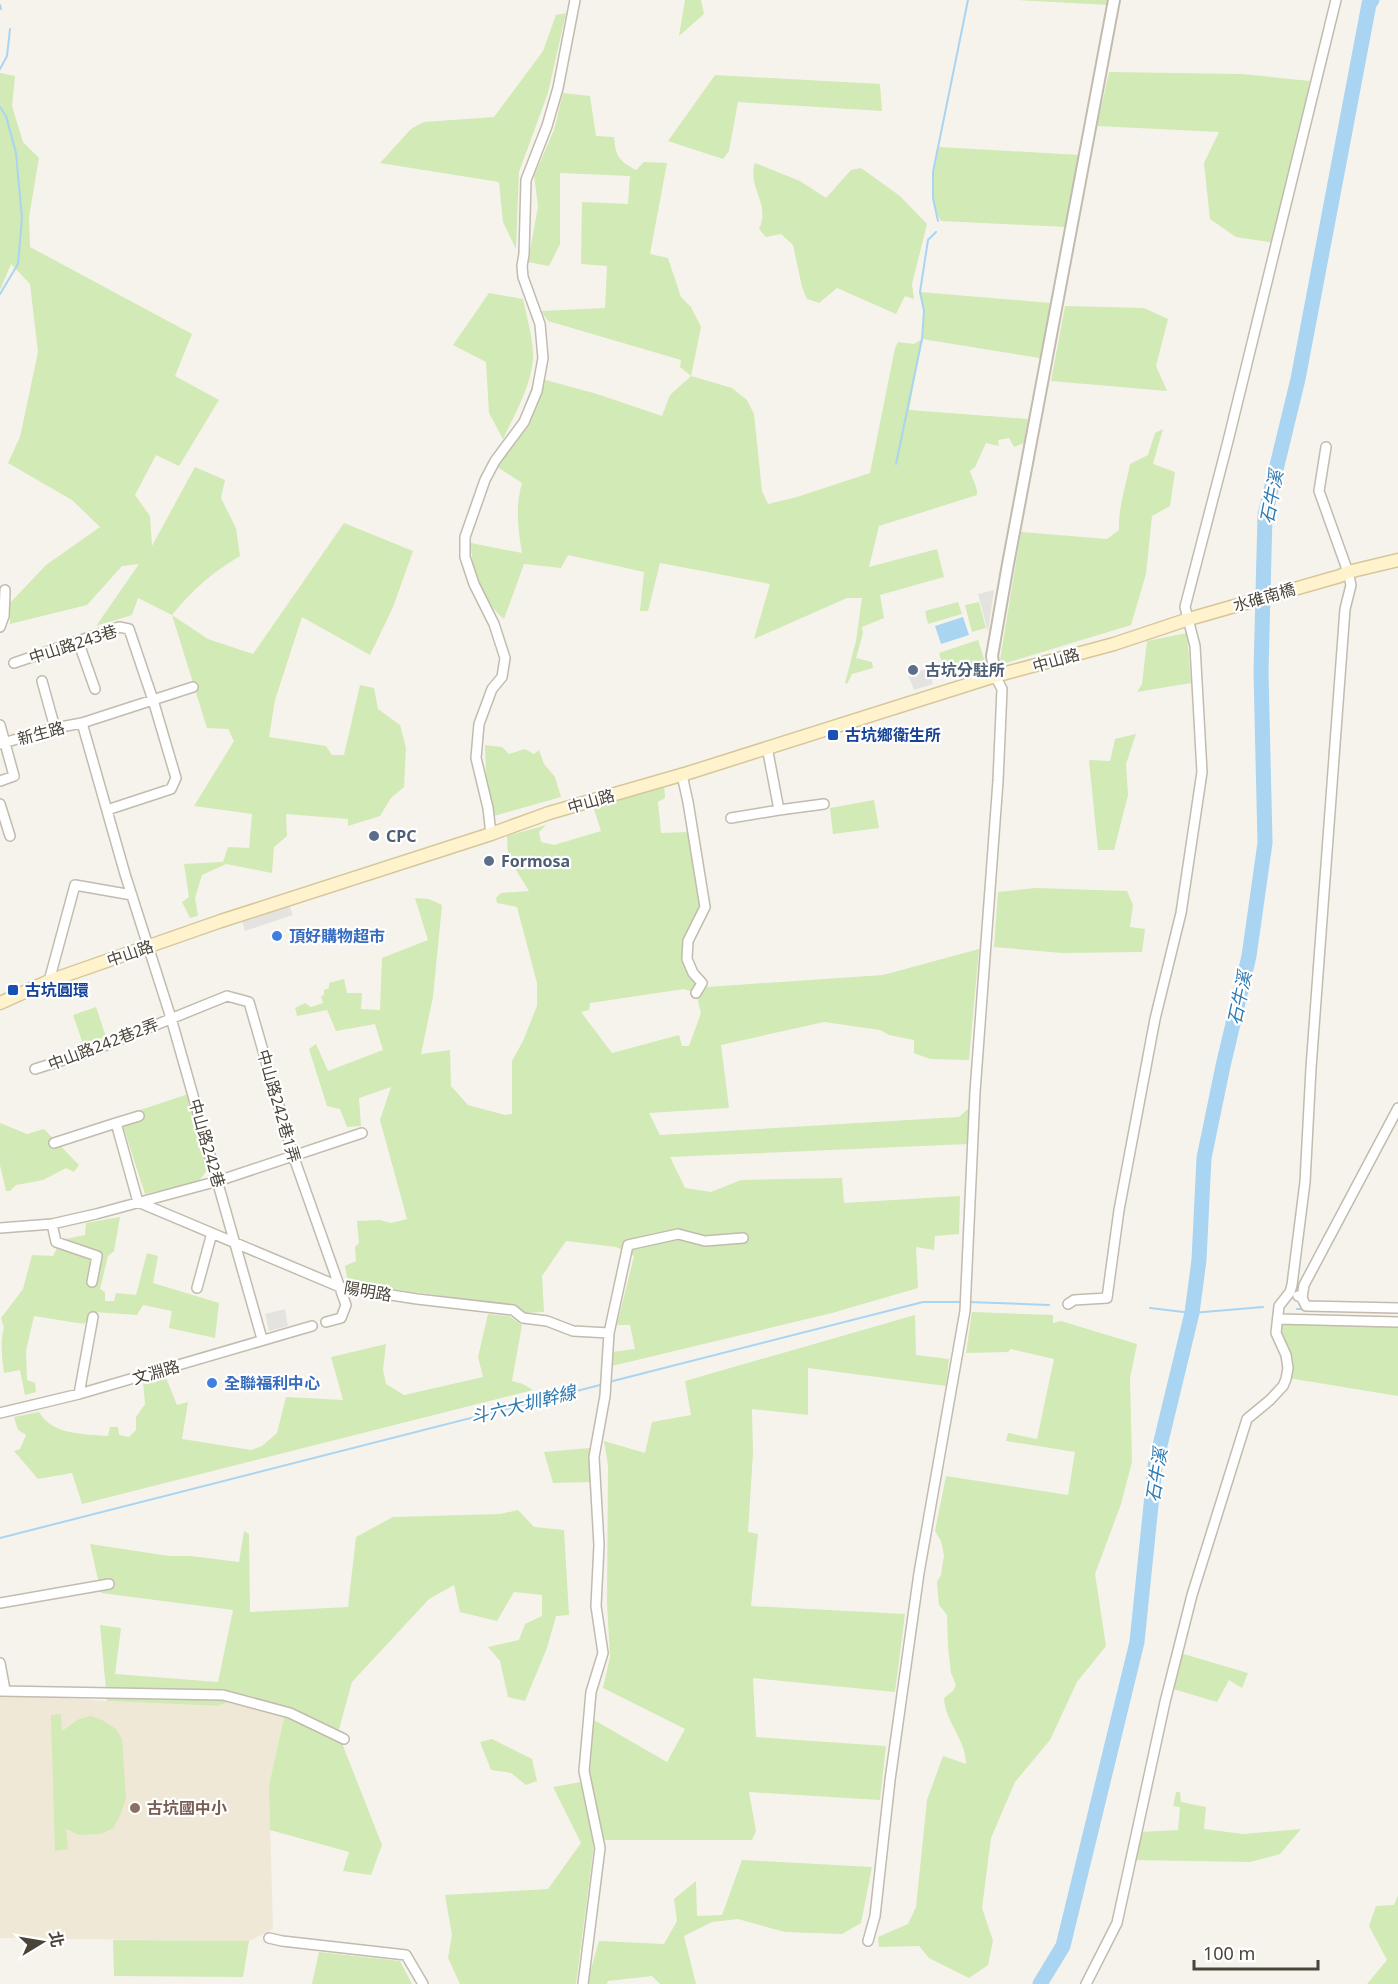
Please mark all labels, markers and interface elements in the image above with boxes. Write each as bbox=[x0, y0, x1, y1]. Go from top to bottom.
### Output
water label: 石牛溪 bbox=[1254, 465, 1289, 526]
street label: 水碓南橋 bbox=[1230, 578, 1298, 616]
street label: 中山路243巷 bbox=[26, 619, 120, 669]
street label: 中山路 bbox=[1030, 643, 1082, 677]
place label: 古坑分駐所 bbox=[925, 659, 1005, 681]
marker: 古坑分駐所 bbox=[906, 663, 920, 677]
street label: 新生路 bbox=[15, 716, 67, 750]
place label: 古坑鄉衛生所 bbox=[845, 724, 941, 746]
marker: 古坑鄉衛生所 bbox=[826, 728, 840, 742]
street label: 中山路 bbox=[565, 784, 617, 818]
place label: CPC bbox=[386, 825, 416, 847]
marker: CPC bbox=[367, 829, 381, 843]
place label: Formosa bbox=[501, 850, 570, 872]
marker: Formosa bbox=[482, 854, 496, 868]
place label: 頂好購物超市 bbox=[289, 925, 385, 947]
marker: 頂好購物超市 bbox=[270, 929, 284, 943]
street label: 中山路 bbox=[104, 935, 156, 971]
water label: 石牛溪 bbox=[1222, 966, 1257, 1027]
place label: 古坑圓環 bbox=[25, 979, 89, 1001]
marker: 古坑圓環 bbox=[6, 983, 20, 997]
street label: 中山路242巷2弄 bbox=[45, 1013, 161, 1075]
street label: 中山路242巷1弄 bbox=[252, 1047, 306, 1165]
street label: 中山路242巷 bbox=[184, 1096, 230, 1190]
street label: 陽明路 bbox=[342, 1276, 394, 1306]
street label: 文淵路 bbox=[130, 1355, 182, 1389]
place label: 全聯福利中心 bbox=[224, 1372, 320, 1394]
marker: 全聯福利中心 bbox=[205, 1376, 219, 1390]
water label: 斗六大圳幹線 bbox=[468, 1379, 580, 1429]
water label: 石牛溪 bbox=[1140, 1443, 1173, 1504]
place label: 古坑國中小 bbox=[147, 1797, 227, 1819]
marker: 古坑國中小 bbox=[128, 1801, 142, 1815]
north arrow bbox=[12, 1912, 72, 1972]
text: 北 bbox=[44, 1929, 69, 1949]
scale bar bbox=[1194, 1933, 1318, 1971]
text: 100 m bbox=[1203, 1941, 1255, 1965]

